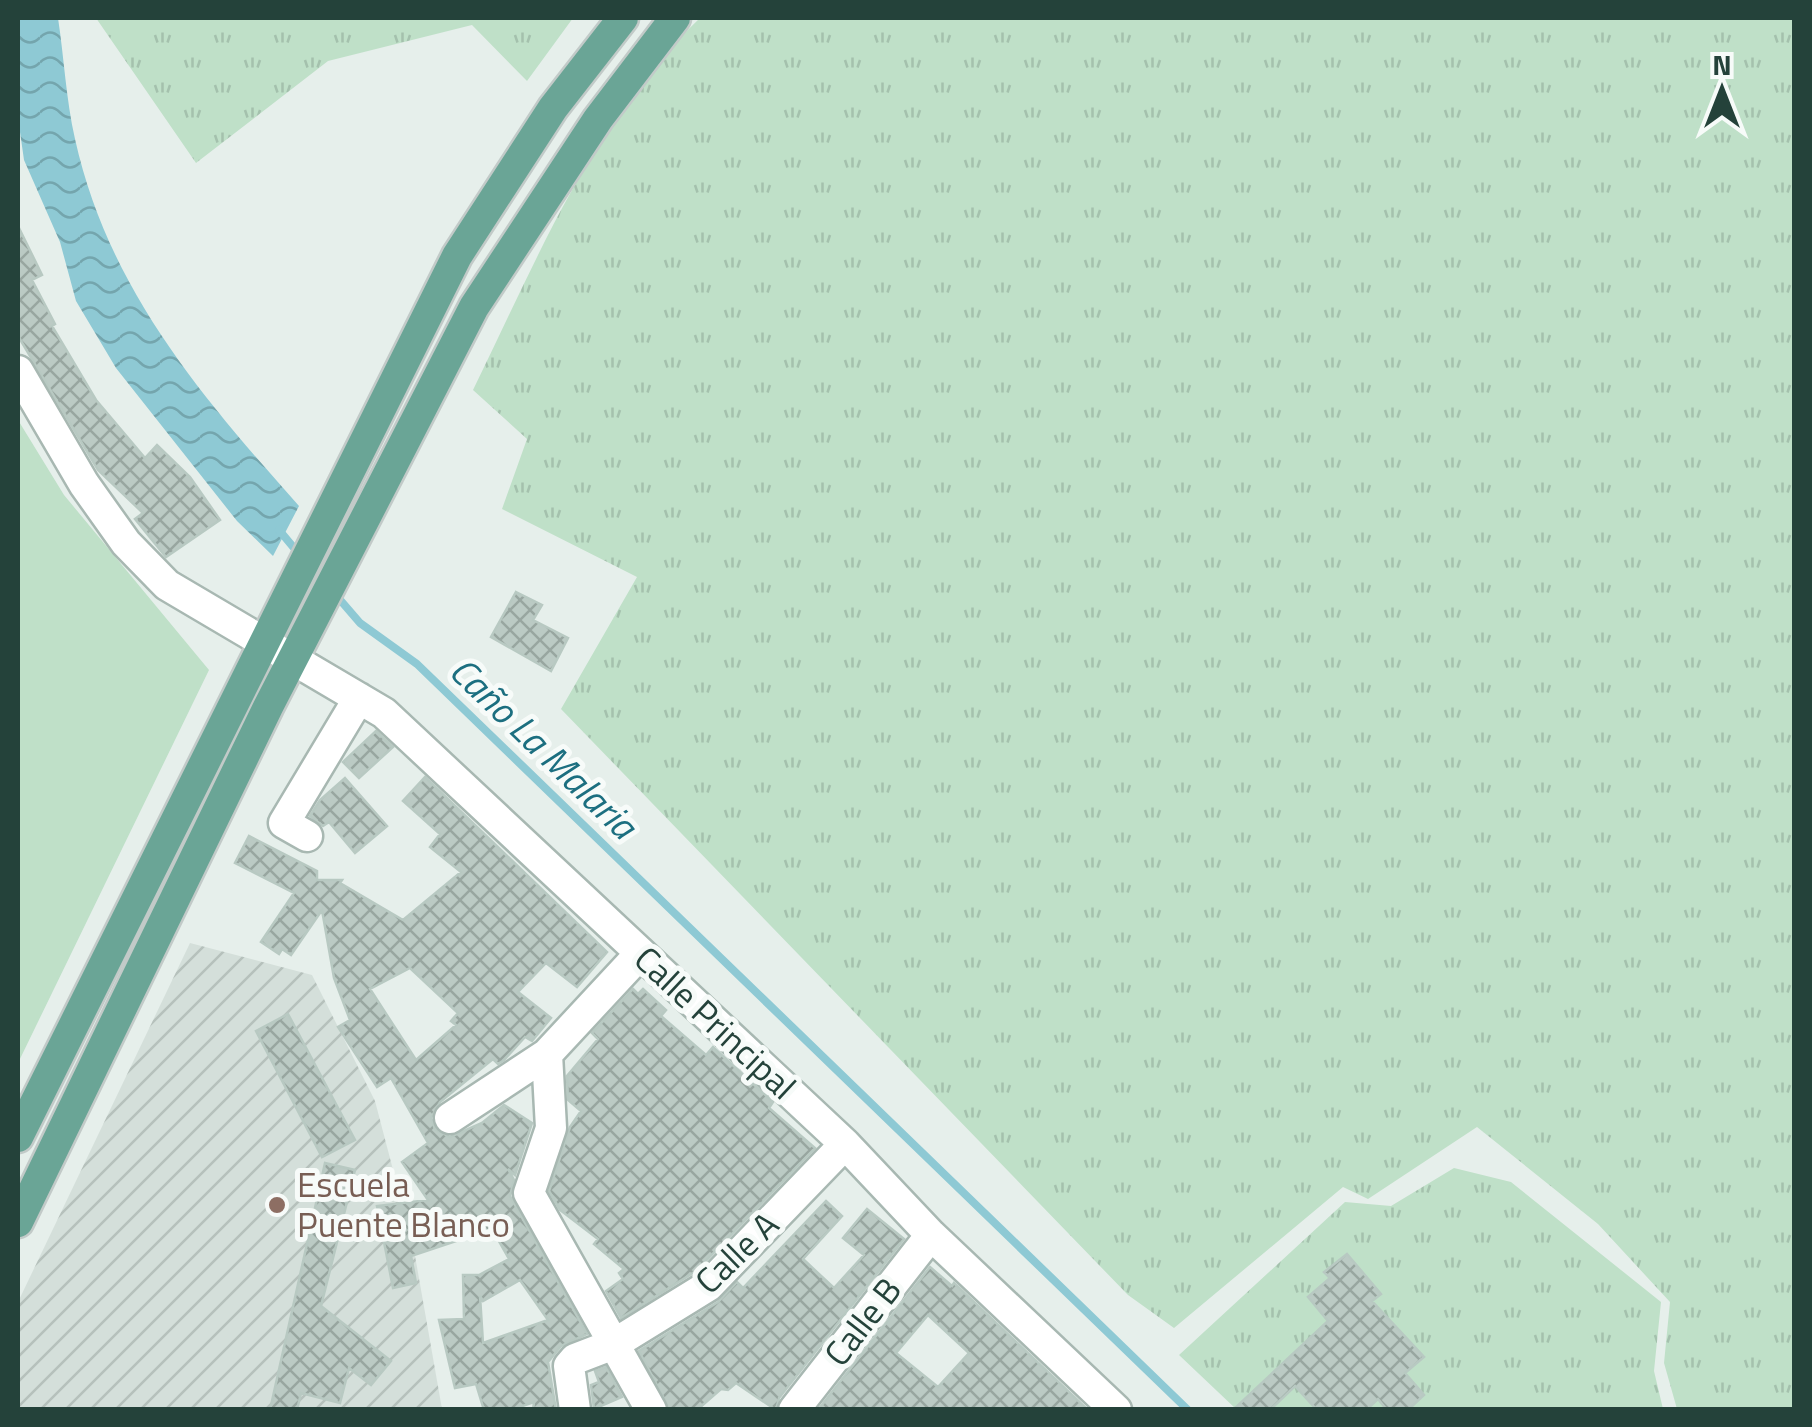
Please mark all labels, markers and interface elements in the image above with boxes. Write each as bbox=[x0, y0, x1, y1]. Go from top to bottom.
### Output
north arrow bbox=[1672, 40, 1772, 140]
text: N bbox=[1712, 43, 1732, 86]
water label: Caño La Malaria bbox=[437, 642, 652, 853]
street label: Calle Principal bbox=[623, 933, 809, 1112]
place label: Escuela Puente Blanco bbox=[297, 1157, 510, 1251]
marker: Escuela Puente Blanco bbox=[266, 1194, 288, 1216]
street label: Calle A bbox=[682, 1198, 791, 1306]
street label: Calle B bbox=[810, 1265, 914, 1377]

